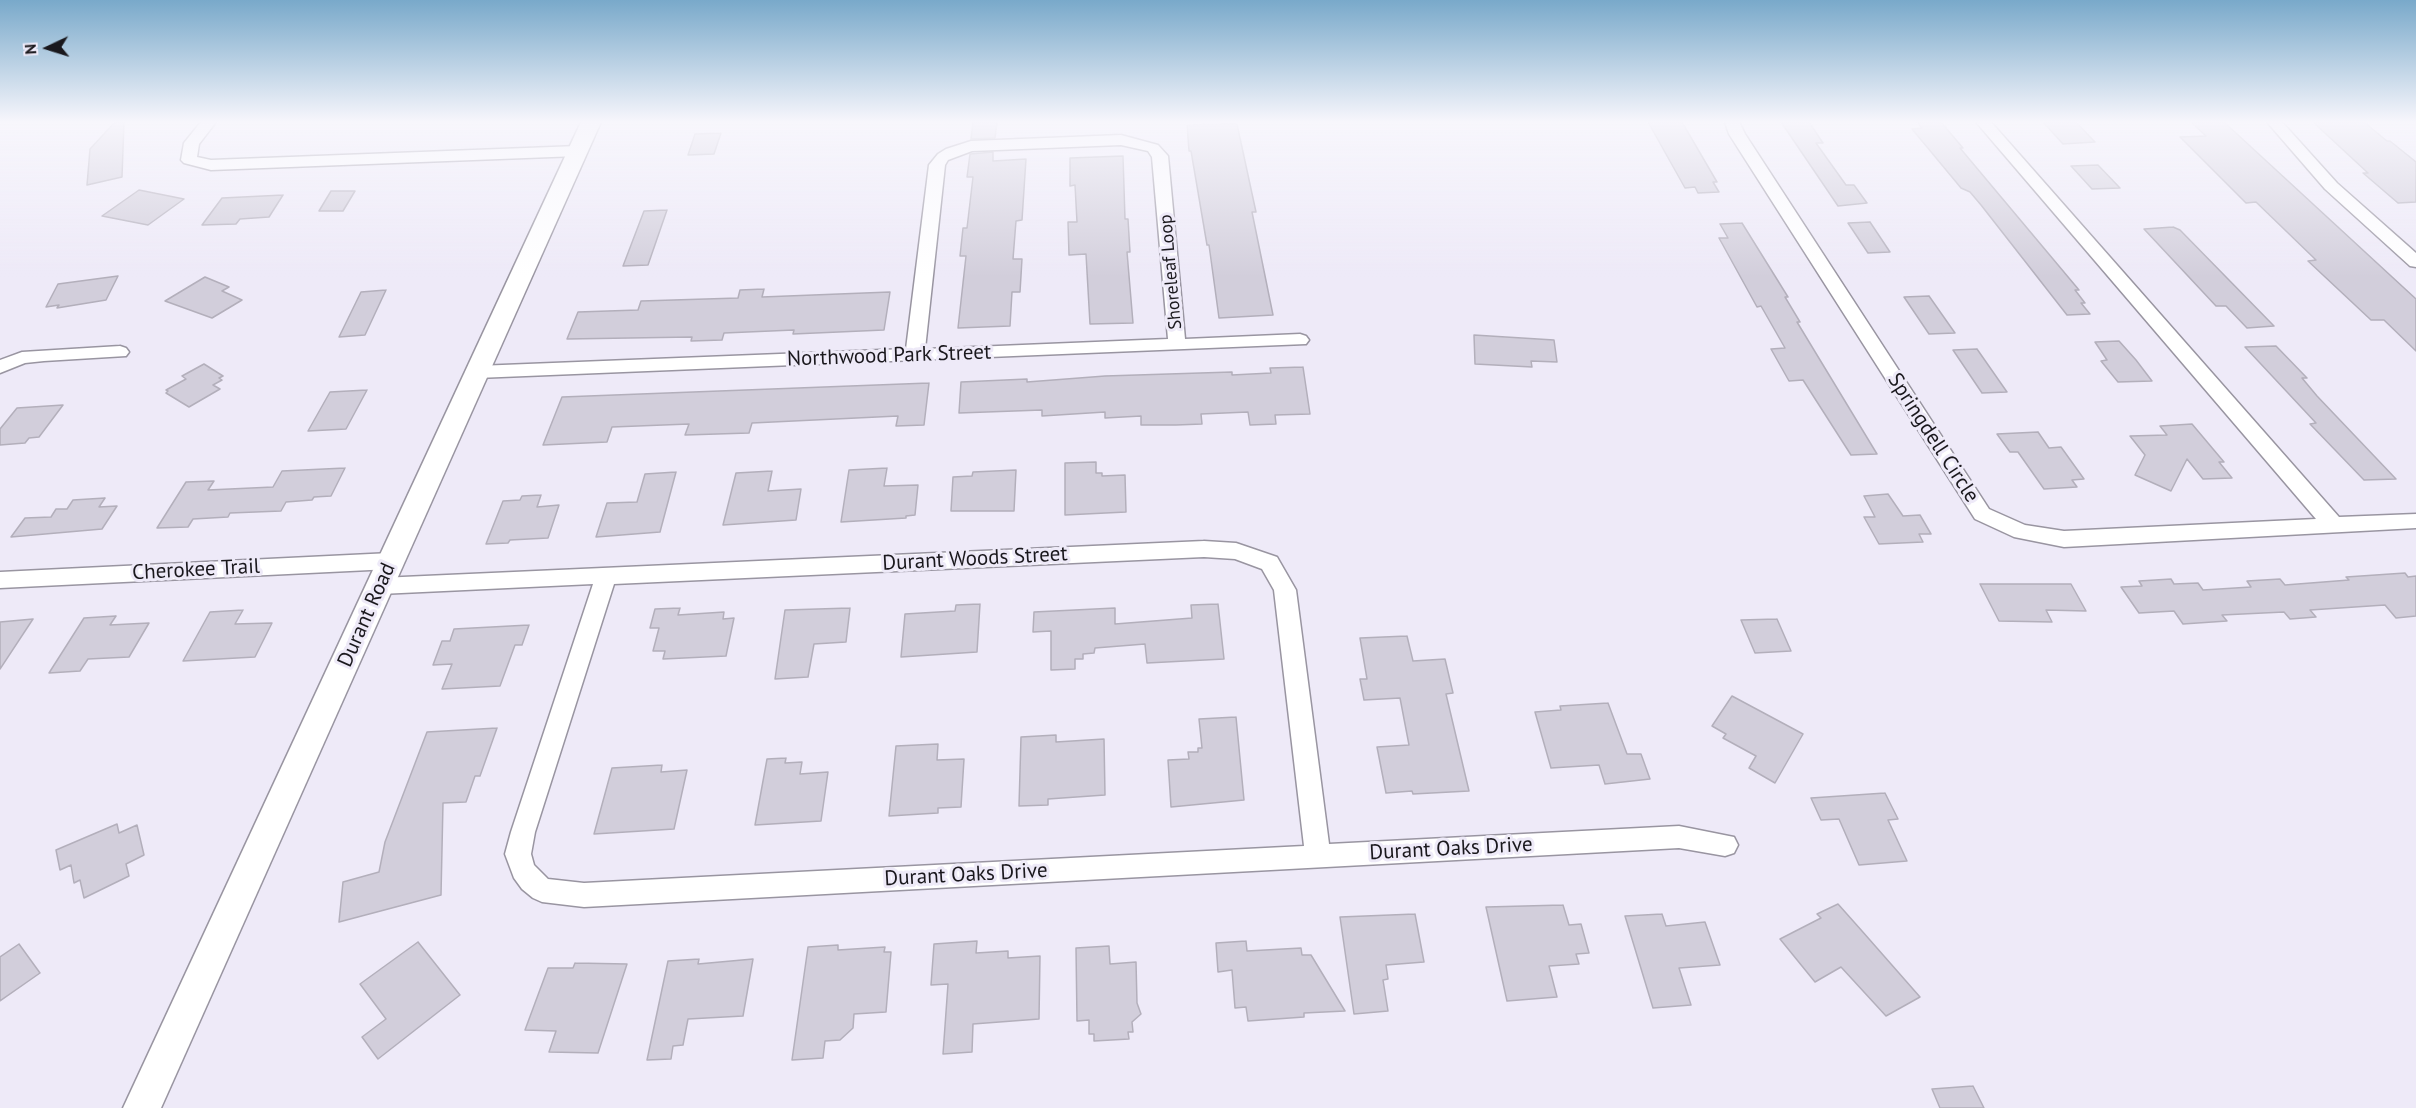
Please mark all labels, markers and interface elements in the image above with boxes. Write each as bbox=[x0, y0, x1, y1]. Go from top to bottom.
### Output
north arrow bbox=[18, 18, 78, 78]
text: N bbox=[20, 43, 40, 55]
street label: Shoreleaf Loop bbox=[1155, 214, 1187, 330]
street label: Northwood Park Street bbox=[786, 340, 992, 372]
street label: Springdell Circle bbox=[1882, 369, 1984, 507]
street label: Durant Woods Street bbox=[882, 542, 1068, 576]
street label: Cherokee Trail bbox=[132, 554, 260, 586]
street label: Durant Road bbox=[333, 559, 401, 671]
street label: Durant Oaks Drive bbox=[1369, 832, 1533, 866]
street label: Durant Oaks Drive bbox=[884, 858, 1048, 892]

